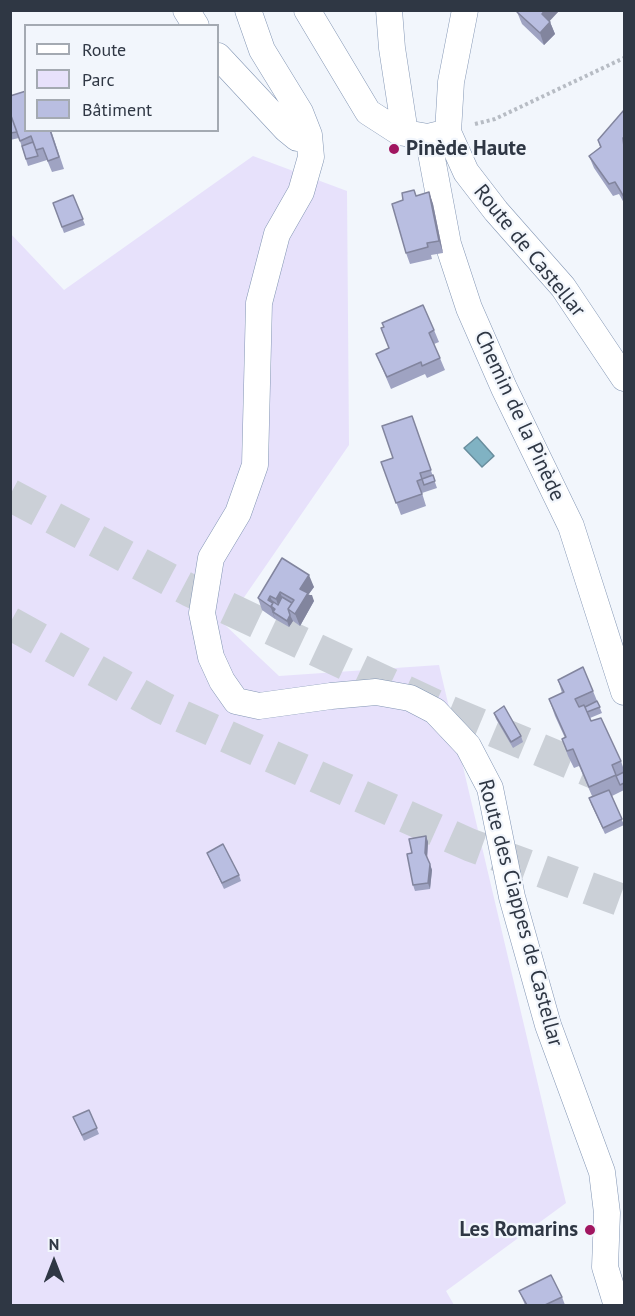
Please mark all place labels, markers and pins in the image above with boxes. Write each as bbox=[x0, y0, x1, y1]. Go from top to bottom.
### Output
place label: Pinède Haute bbox=[406, 136, 526, 162]
marker: Pinède Haute bbox=[387, 142, 401, 156]
place label: Les Romarins bbox=[460, 1217, 578, 1243]
marker: Les Romarins bbox=[583, 1223, 597, 1237]

